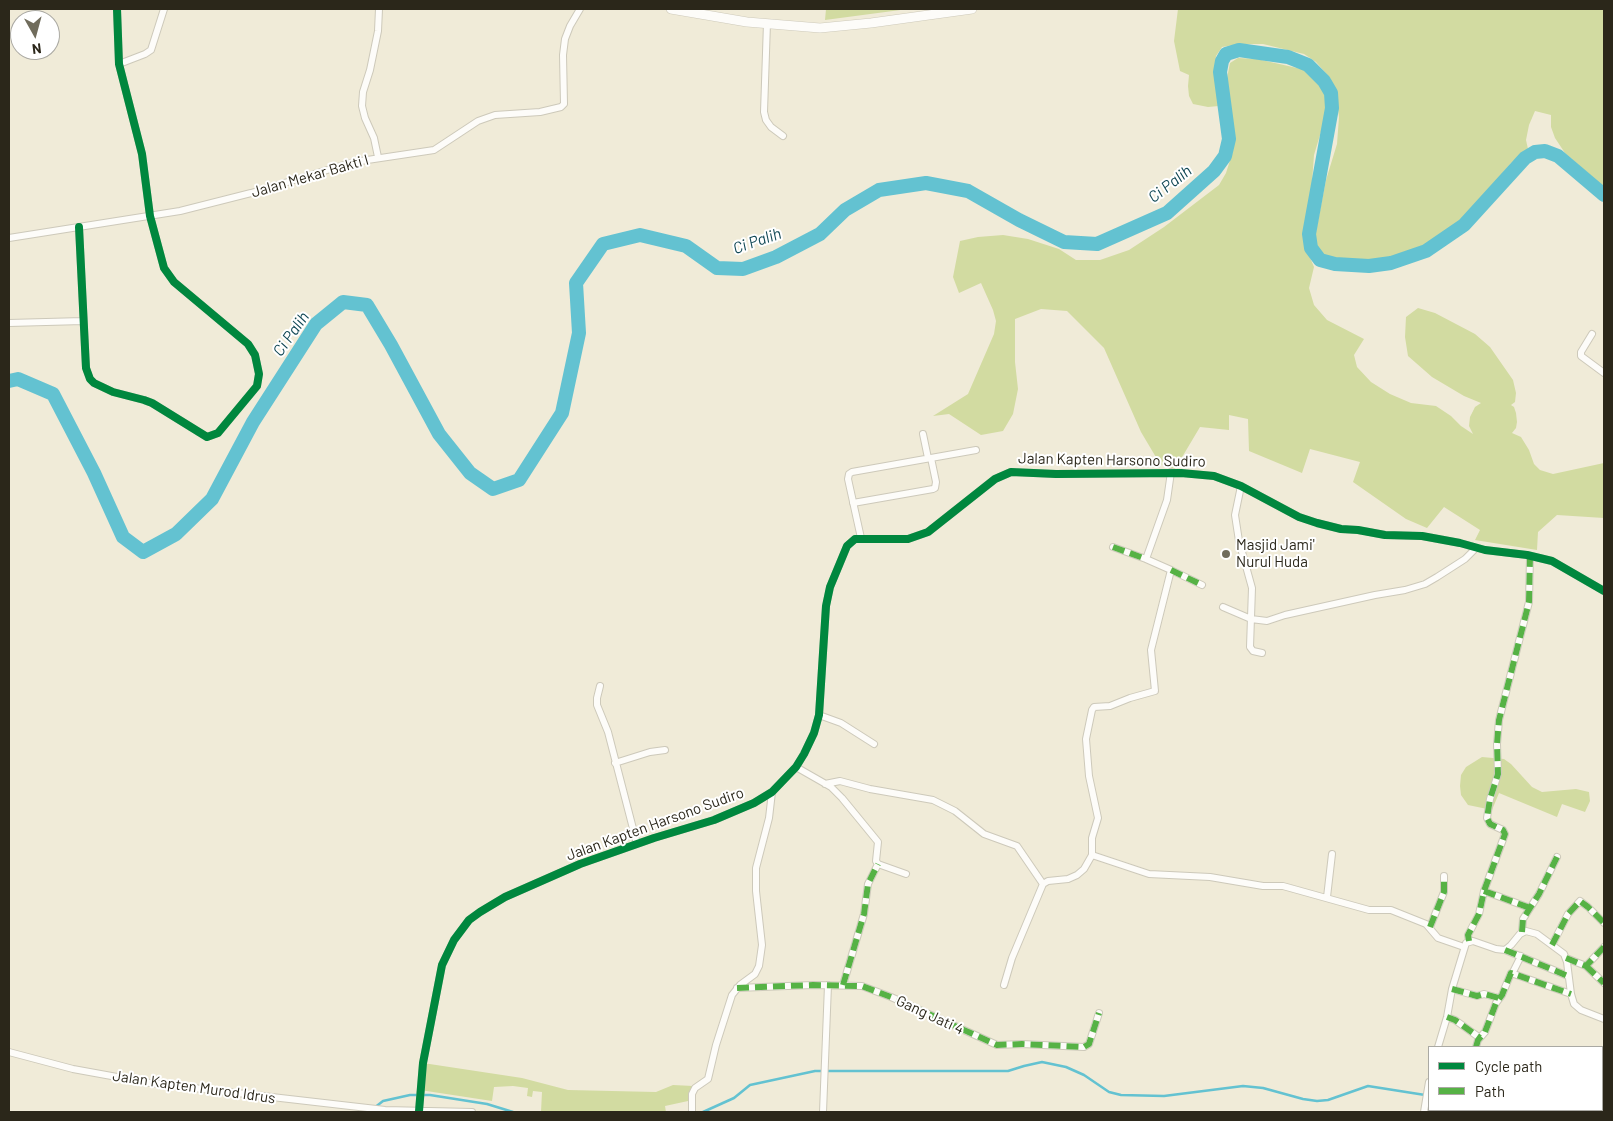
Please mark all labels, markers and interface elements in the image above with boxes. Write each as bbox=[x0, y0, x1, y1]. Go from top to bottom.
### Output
north arrow bbox=[10, 10, 60, 60]
text: N bbox=[31, 40, 42, 58]
street label: Jalan Mekar Bakti I bbox=[249, 151, 371, 201]
water label: Ci Palih bbox=[1144, 161, 1196, 207]
water label: Ci Palih bbox=[730, 224, 784, 258]
water label: Ci Palih bbox=[269, 308, 313, 360]
street label: Jalan Kapten Harsono Sudiro bbox=[1018, 449, 1206, 471]
place label: Masjid Jami' Nurul Huda bbox=[1236, 536, 1315, 571]
marker: Masjid Jami' Nurul Huda bbox=[1220, 548, 1232, 560]
street label: Jalan Kapten Harsono Sudiro bbox=[564, 783, 746, 865]
street label: Gang Jati 4 bbox=[893, 991, 967, 1039]
legend bbox=[1428, 1046, 1603, 1111]
text: Cycle path bbox=[1475, 1057, 1542, 1075]
street label: Jalan Kapten Murod Idrus bbox=[111, 1067, 277, 1107]
text: Path bbox=[1475, 1082, 1505, 1100]

